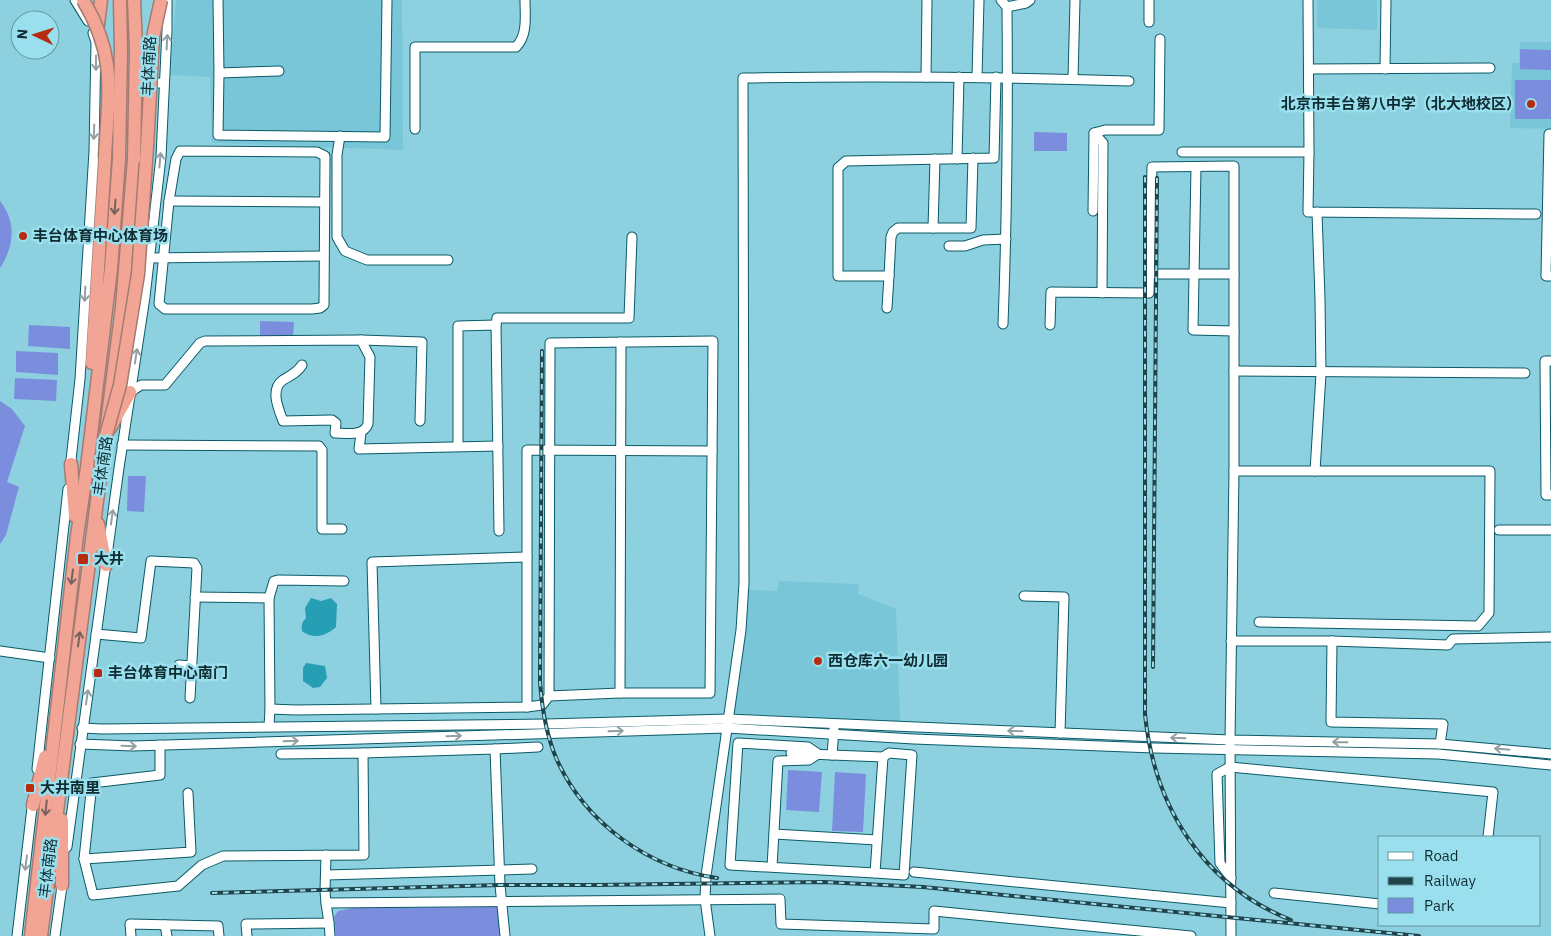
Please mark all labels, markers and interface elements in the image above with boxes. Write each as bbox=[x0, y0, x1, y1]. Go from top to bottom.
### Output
north arrow bbox=[10, 10, 60, 60]
text: N bbox=[13, 28, 31, 40]
one-way arrow bbox=[162, 34, 171, 50]
street label: 丰体南路 bbox=[137, 36, 160, 96]
one-way arrow bbox=[91, 54, 101, 70]
place label: 北京市丰台第八中学（北大地校区） bbox=[1281, 94, 1521, 113]
marker: 北京市丰台第八中学（北大地校区） bbox=[1525, 98, 1537, 110]
one-way arrow bbox=[90, 124, 99, 140]
one-way arrow bbox=[155, 153, 165, 169]
one-way arrow bbox=[111, 199, 120, 215]
place label: 丰台体育中心体育场 bbox=[33, 226, 168, 245]
marker: 丰台体育中心体育场 bbox=[17, 230, 29, 242]
one-way arrow bbox=[81, 286, 90, 302]
one-way arrow bbox=[131, 349, 141, 365]
street label: 丰体南路 bbox=[89, 435, 116, 497]
one-way arrow bbox=[107, 509, 117, 525]
place label: 大井 bbox=[94, 549, 124, 568]
marker: 大井 bbox=[76, 552, 90, 566]
one-way arrow bbox=[67, 569, 77, 585]
one-way arrow bbox=[74, 632, 84, 648]
place label: 西仓库六一幼儿园 bbox=[828, 651, 948, 670]
marker: 西仓库六一幼儿园 bbox=[812, 655, 824, 667]
place label: 丰台体育中心南门 bbox=[108, 663, 228, 682]
marker: 丰台体育中心南门 bbox=[92, 667, 104, 679]
one-way arrow bbox=[82, 689, 92, 705]
one-way arrow bbox=[608, 726, 624, 736]
one-way arrow bbox=[1008, 726, 1024, 736]
one-way arrow bbox=[445, 731, 461, 741]
one-way arrow bbox=[1170, 733, 1186, 742]
one-way arrow bbox=[282, 736, 299, 746]
one-way arrow bbox=[1332, 737, 1348, 747]
one-way arrow bbox=[120, 741, 136, 750]
one-way arrow bbox=[1495, 744, 1511, 754]
place label: 大井南里 bbox=[40, 778, 100, 797]
marker: 大井南里 bbox=[24, 782, 36, 794]
one-way arrow bbox=[41, 800, 51, 816]
legend bbox=[1378, 836, 1541, 926]
street label: 丰体南路 bbox=[34, 837, 61, 899]
text: Road bbox=[1424, 846, 1459, 865]
one-way arrow bbox=[21, 854, 31, 870]
text: Railway bbox=[1424, 871, 1477, 890]
text: Park bbox=[1424, 896, 1454, 915]

